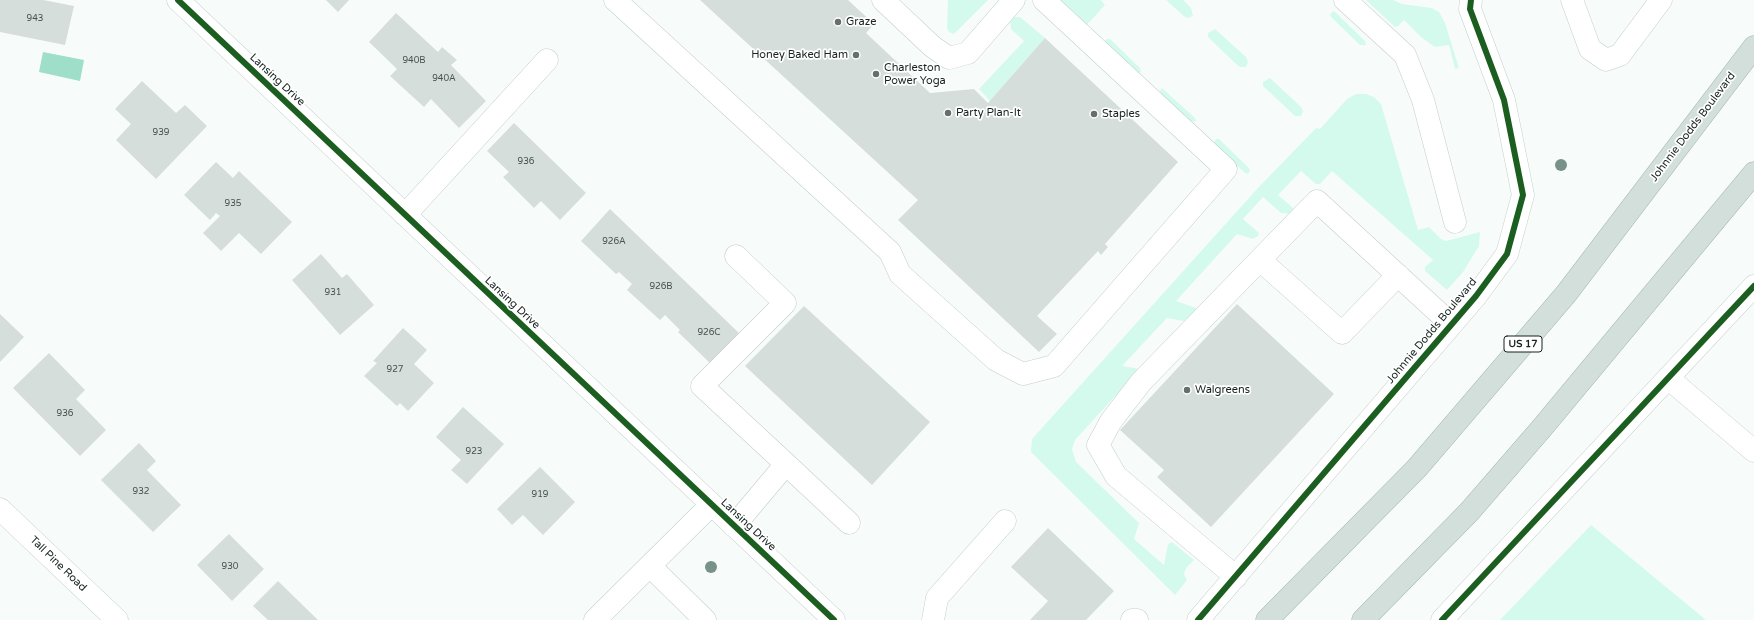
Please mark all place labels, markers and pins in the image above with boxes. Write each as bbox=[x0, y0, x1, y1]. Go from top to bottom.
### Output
place label: Graze bbox=[846, 15, 876, 29]
marker: Graze bbox=[833, 17, 843, 27]
place label: Honey Baked Ham bbox=[751, 48, 848, 62]
marker: Honey Baked Ham bbox=[851, 50, 861, 60]
place label: Charleston Power Yoga bbox=[884, 61, 946, 87]
marker: Charleston Power Yoga bbox=[871, 69, 881, 79]
place label: Party Plan-It bbox=[956, 106, 1021, 120]
place label: Staples bbox=[1102, 107, 1140, 121]
marker: Party Plan-It bbox=[943, 108, 953, 118]
marker: Staples bbox=[1089, 109, 1099, 119]
place label: Walgreens bbox=[1195, 383, 1250, 397]
marker: Walgreens bbox=[1182, 385, 1192, 395]

